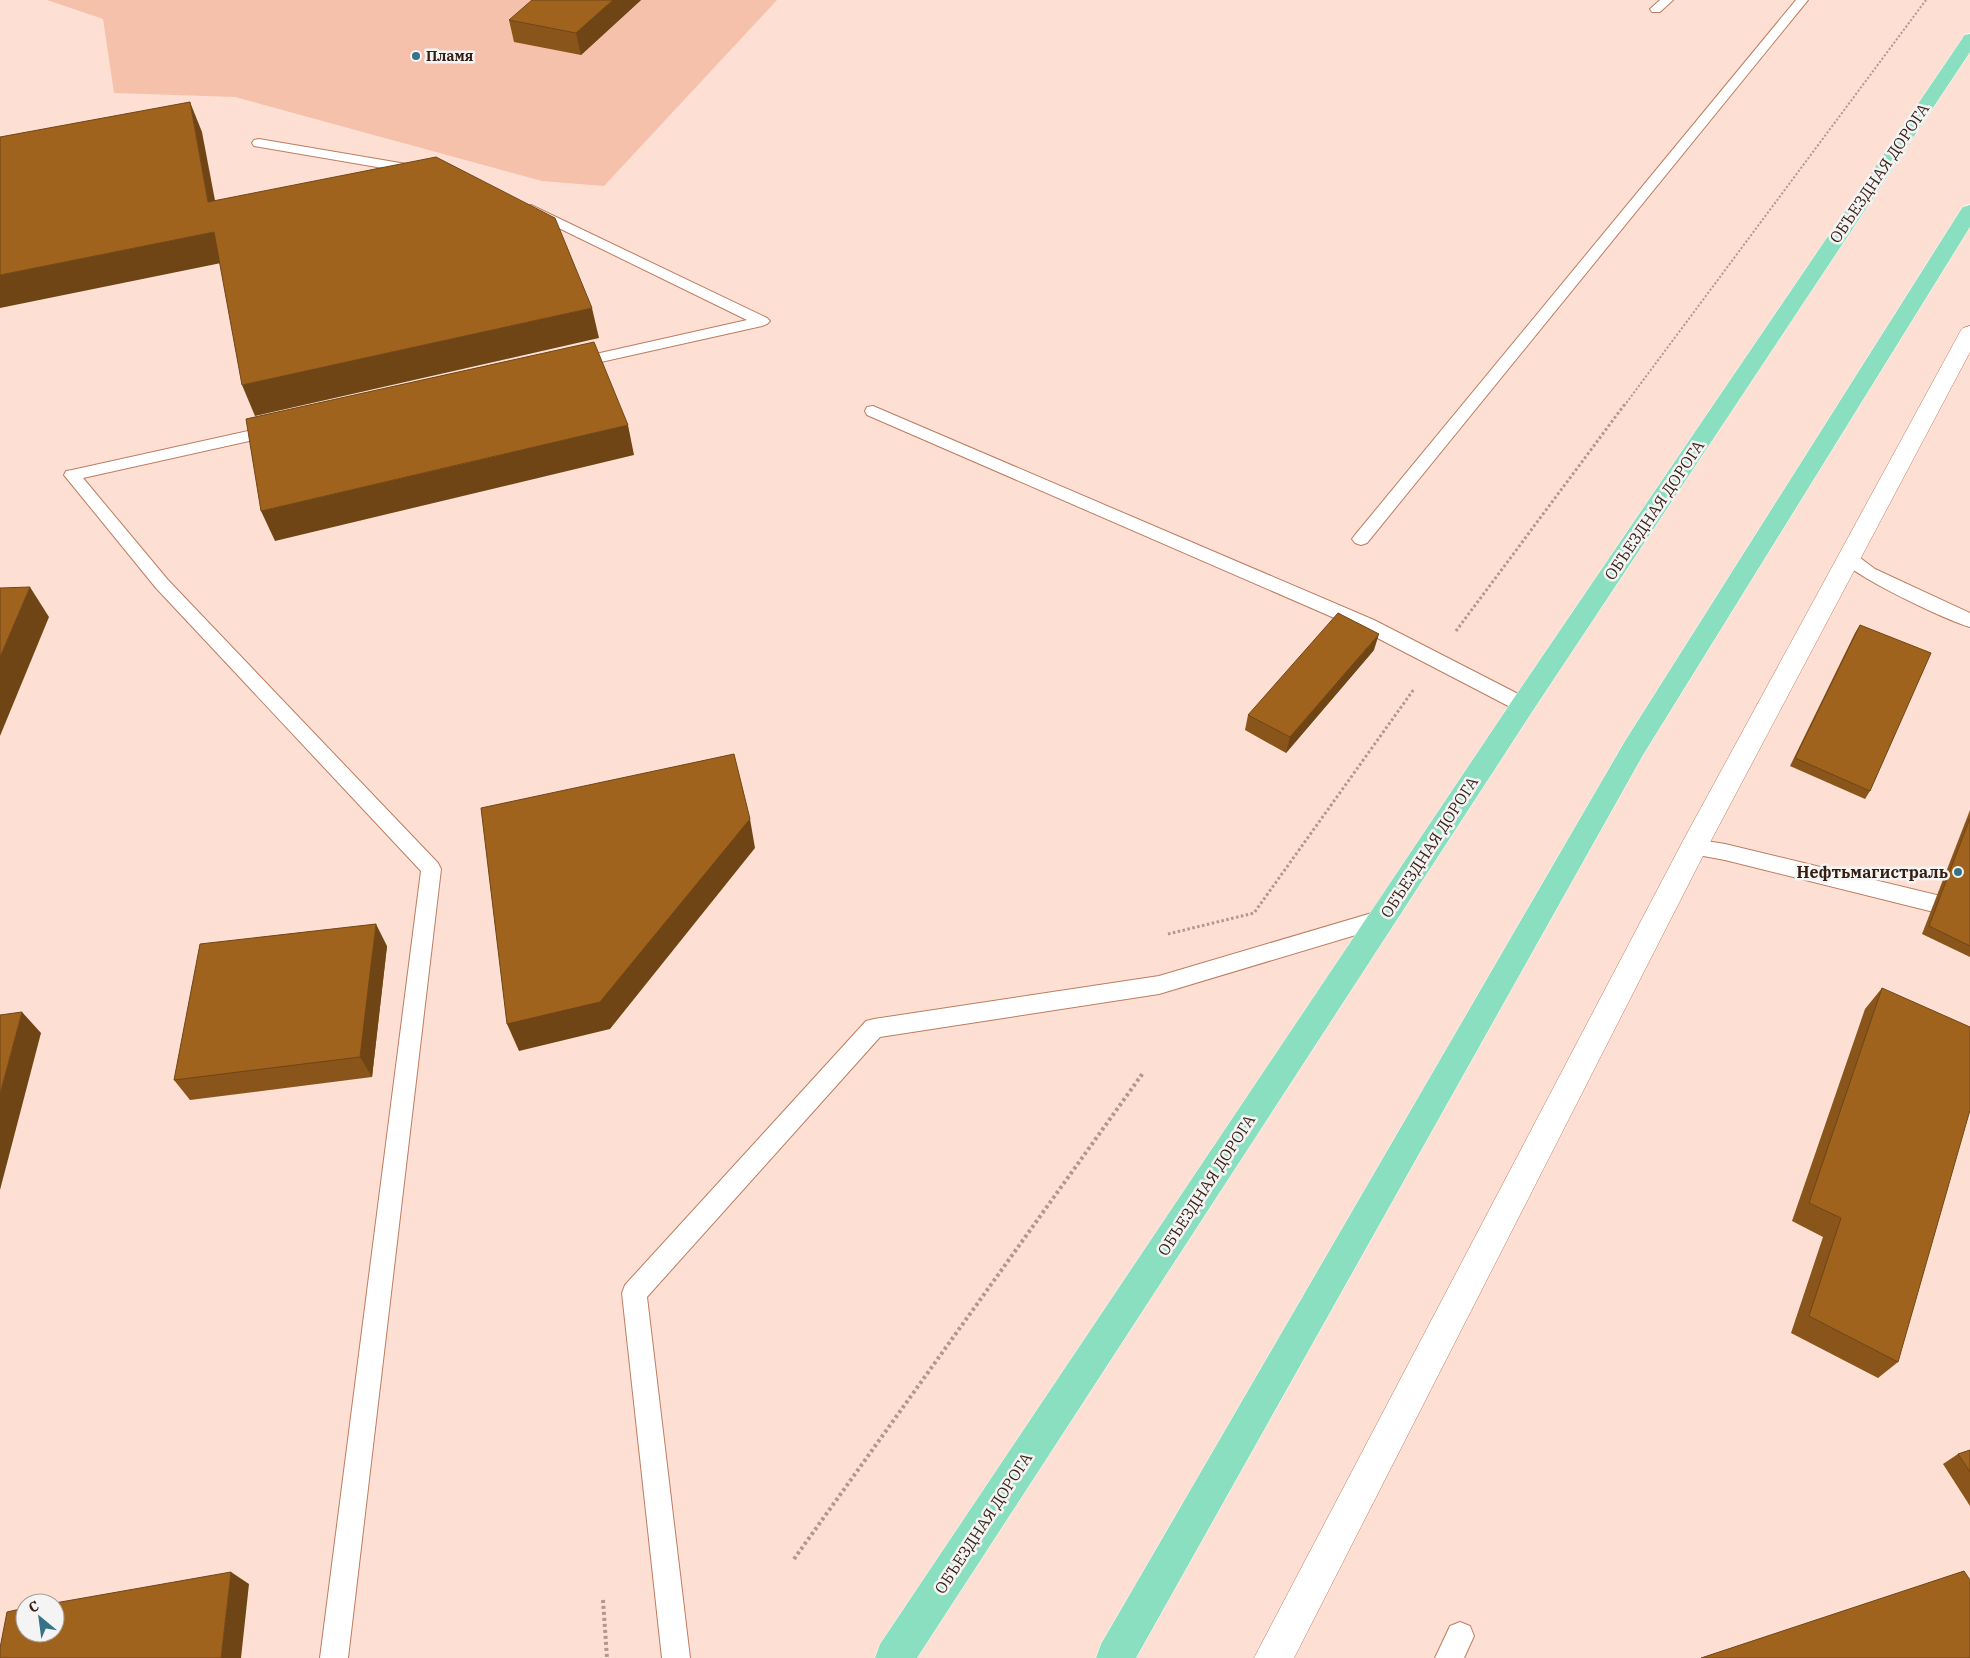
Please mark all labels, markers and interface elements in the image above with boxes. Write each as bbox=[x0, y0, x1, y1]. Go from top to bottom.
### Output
place label: Пламя bbox=[426, 47, 474, 65]
marker: Пламя bbox=[410, 50, 422, 62]
street label: ОБЪЕЗДНАЯ ДОРОГА bbox=[1825, 99, 1933, 247]
street label: ОБЪЕЗДНАЯ ДОРОГА bbox=[1600, 436, 1708, 584]
street label: ОБЪЕЗДНАЯ ДОРОГА bbox=[1376, 773, 1482, 921]
place label: Нефтьмагистраль bbox=[1796, 862, 1948, 882]
marker: Нефтьмагистраль bbox=[1952, 866, 1964, 878]
street label: ОБЪЕЗДНАЯ ДОРОГА bbox=[1153, 1111, 1259, 1259]
street label: ОБЪЕЗДНАЯ ДОРОГА bbox=[930, 1449, 1036, 1597]
north arrow bbox=[15, 1593, 65, 1643]
text: С bbox=[25, 1597, 42, 1617]

